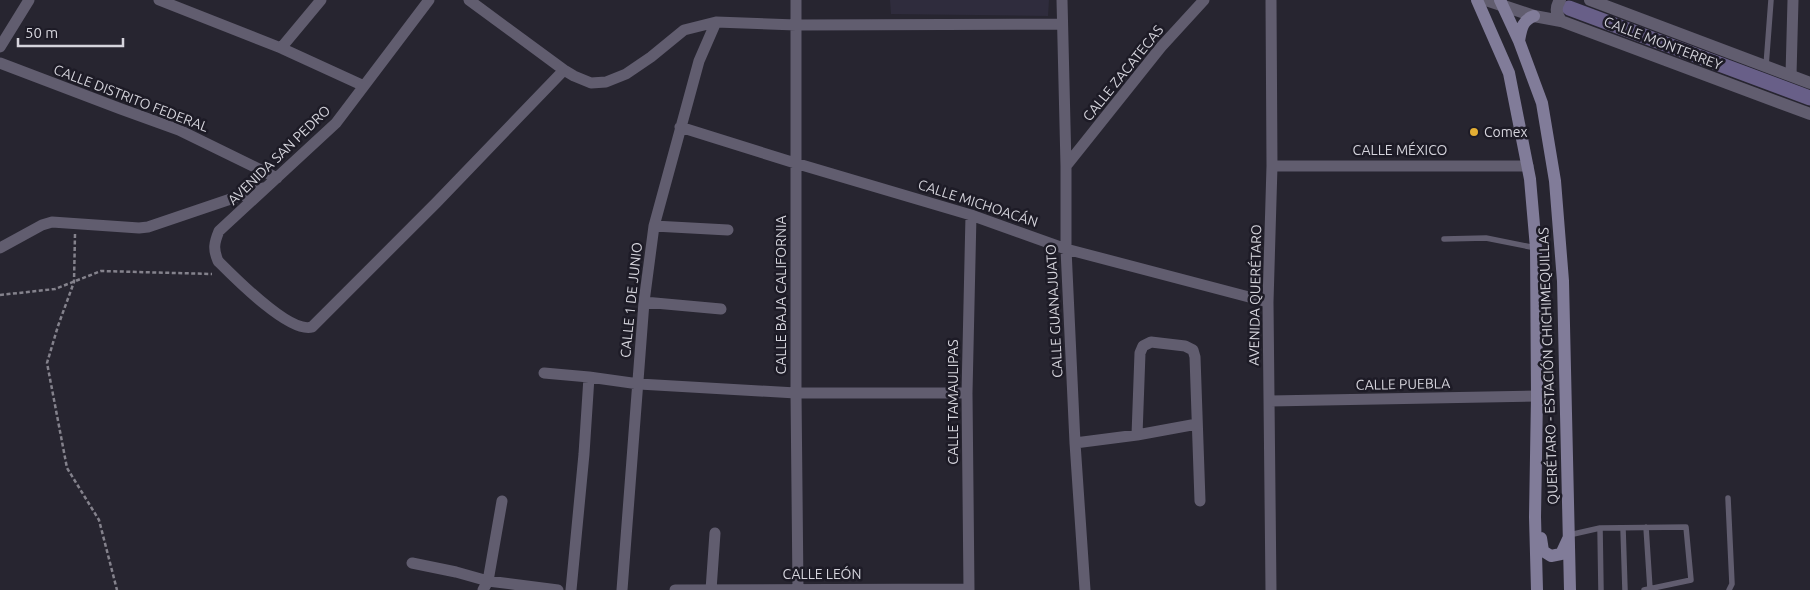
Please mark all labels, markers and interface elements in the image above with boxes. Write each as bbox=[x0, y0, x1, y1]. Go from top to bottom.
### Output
street label: CALLE MONTERREY bbox=[1602, 13, 1724, 73]
scale bar bbox=[18, 15, 122, 47]
street label: CALLE ZACATECAS bbox=[1079, 22, 1167, 124]
text: 50 m bbox=[25, 24, 58, 41]
street label: CALLE DISTRITO FEDERAL bbox=[52, 61, 210, 135]
street label: AVENIDA SAN PEDRO bbox=[224, 102, 334, 208]
place label: Comex bbox=[1484, 124, 1528, 140]
marker: Comex bbox=[1468, 126, 1480, 138]
street label: CALLE MÉXICO bbox=[1353, 141, 1448, 158]
street label: CALLE MICHOACÁN bbox=[916, 175, 1040, 230]
street label: CALLE BAJA CALIFORNIA bbox=[773, 215, 789, 375]
street label: AVENIDA QUERÉTARO bbox=[1245, 224, 1264, 366]
street label: QUERÉTARO - ESTACIÓN CHICHIMEQUILLAS bbox=[1534, 227, 1561, 505]
street label: CALLE 1 DE JUNIO bbox=[617, 241, 645, 359]
street label: CALLE GUANAJUATO bbox=[1043, 244, 1065, 378]
street label: CALLE TAMAULIPAS bbox=[945, 339, 961, 465]
street label: CALLE PUEBLA bbox=[1356, 375, 1450, 393]
street label: CALLE LEÓN bbox=[783, 565, 861, 582]

